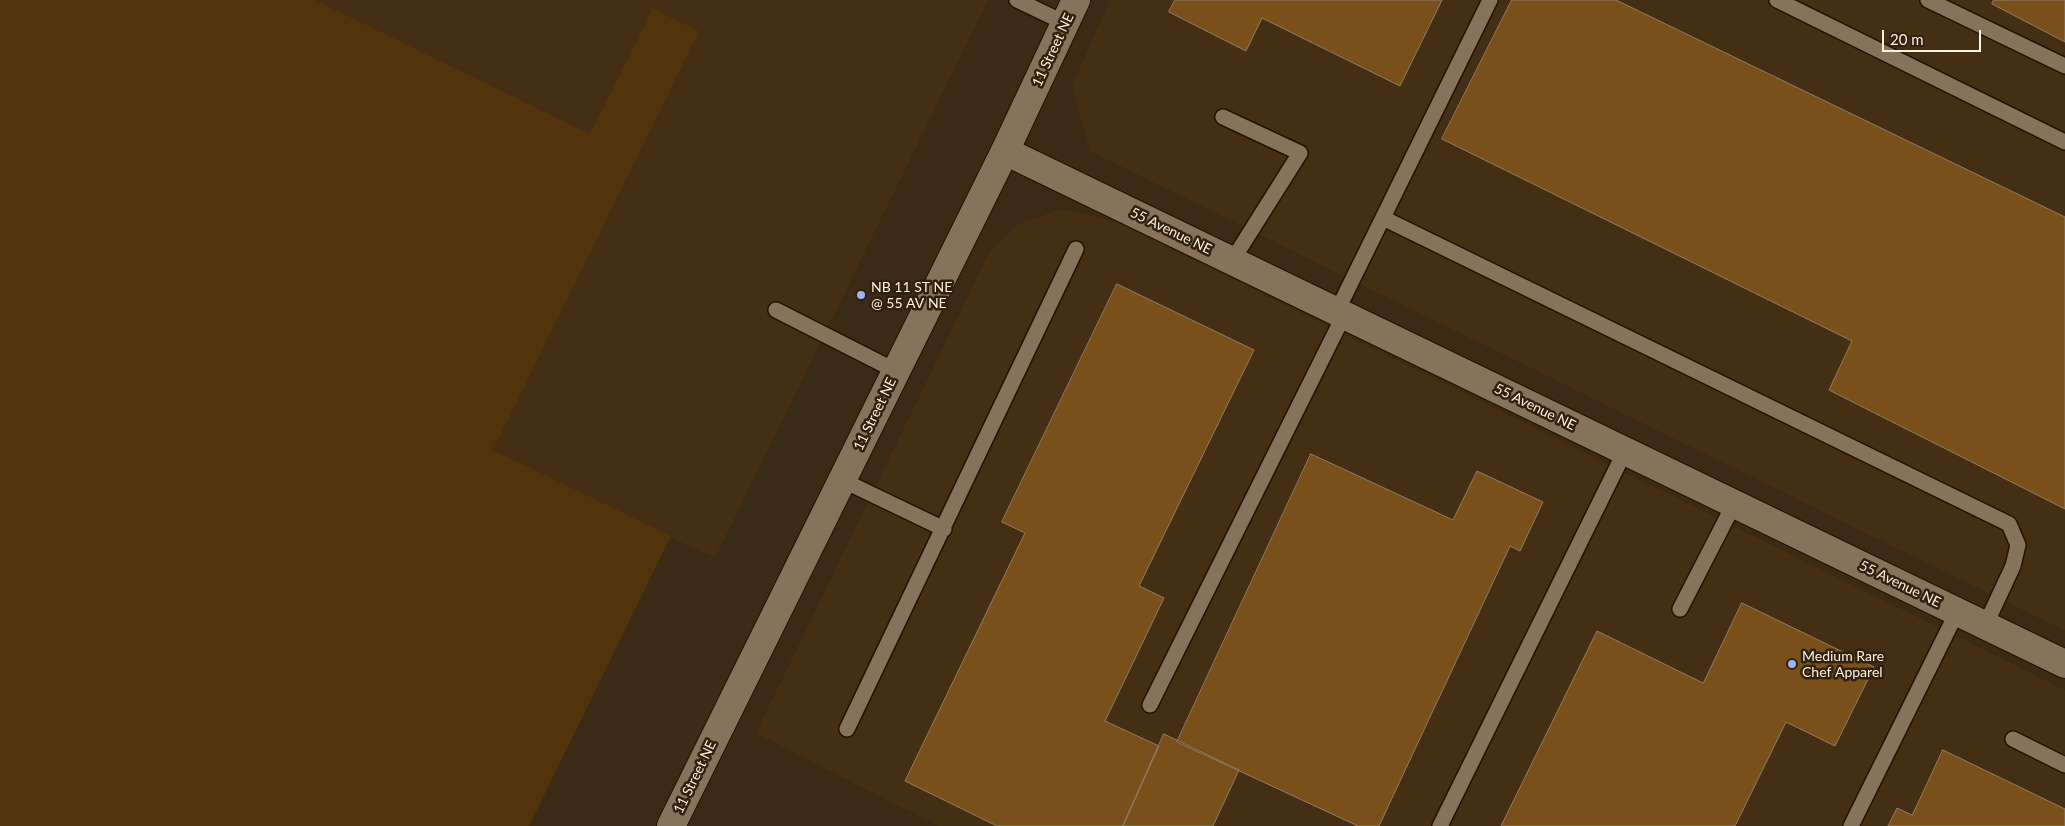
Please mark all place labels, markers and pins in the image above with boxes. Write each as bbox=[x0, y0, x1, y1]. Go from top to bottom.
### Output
place label: NB 11 ST NE @ 55 AV NE bbox=[871, 279, 952, 312]
marker: NB 11 ST NE @ 55 AV NE bbox=[855, 289, 867, 301]
place label: Medium Rare Chef Apparel bbox=[1802, 648, 1884, 680]
marker: Medium Rare Chef Apparel bbox=[1786, 658, 1798, 670]

